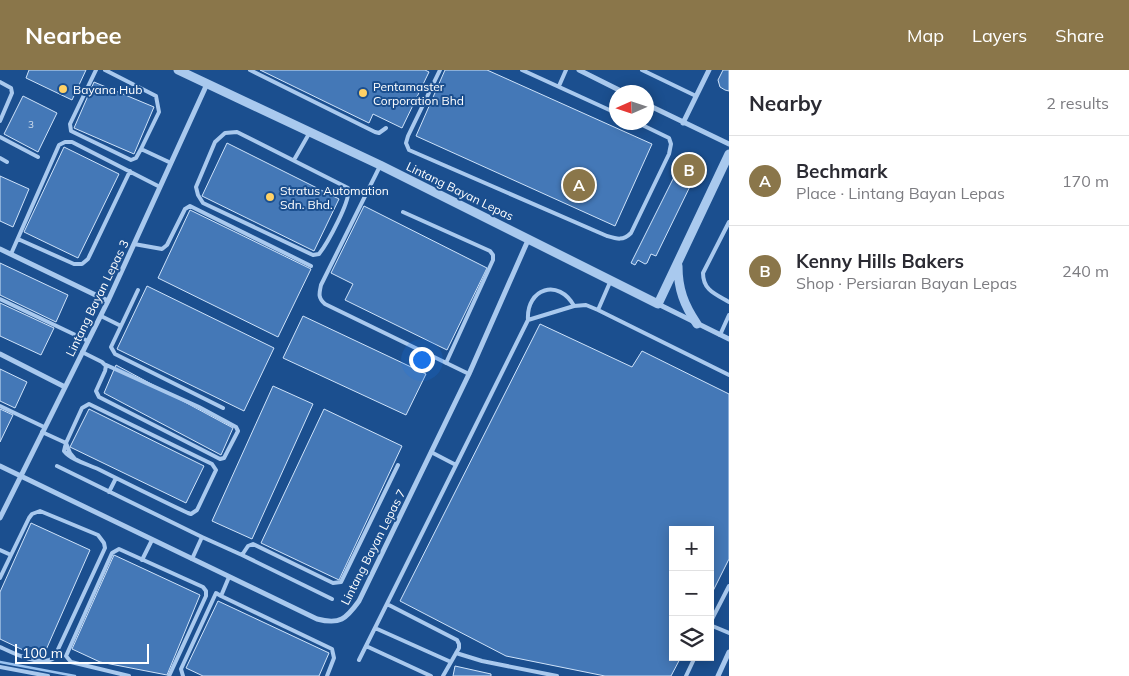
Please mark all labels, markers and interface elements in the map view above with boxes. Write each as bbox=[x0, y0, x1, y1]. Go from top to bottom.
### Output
text: Nearbee bbox=[25, 20, 122, 50]
text: Map bbox=[907, 24, 944, 47]
text: Layers bbox=[972, 24, 1027, 47]
text: Share bbox=[1055, 24, 1104, 47]
place label: Pentamaster Corporation Bhd bbox=[373, 79, 464, 108]
place label: Bayana Hub bbox=[73, 82, 142, 97]
marker: Bayana Hub bbox=[57, 83, 69, 95]
north arrow bbox=[609, 85, 654, 130]
marker: Pentamaster Corporation Bhd bbox=[357, 87, 369, 99]
text: Nearby bbox=[749, 90, 822, 116]
text: 2 results bbox=[1046, 93, 1109, 113]
house number: 3 bbox=[28, 118, 34, 131]
pin: B bbox=[673, 151, 705, 189]
street label: Lintang Bayan Lepas bbox=[404, 159, 516, 224]
text: Bechmark bbox=[796, 159, 887, 183]
pin: A bbox=[563, 166, 595, 204]
text: A bbox=[759, 171, 771, 191]
text: 170 m bbox=[1062, 171, 1109, 191]
place label: Stratus Automation Sdn. Bhd. bbox=[280, 183, 389, 212]
text: Place · Lintang Bayan Lepas bbox=[796, 183, 1005, 203]
marker: Stratus Automation Sdn. Bhd. bbox=[264, 191, 276, 203]
street label: Lintang Bayan Lepas 3 bbox=[62, 237, 132, 359]
text: Kenny Hills Bakers bbox=[796, 249, 964, 273]
text: B bbox=[759, 261, 771, 281]
text: 240 m bbox=[1062, 261, 1109, 281]
text: Shop · Persiaran Bayan Lepas bbox=[796, 273, 1017, 293]
your location bbox=[409, 347, 435, 373]
street label: Lintang Bayan Lepas 7 bbox=[337, 487, 409, 607]
map controls bbox=[669, 526, 714, 661]
button: + bbox=[669, 526, 714, 571]
button: − bbox=[669, 571, 714, 616]
button: layers bbox=[669, 616, 714, 661]
scale bar bbox=[15, 641, 149, 664]
text: 100 m bbox=[22, 644, 63, 662]

